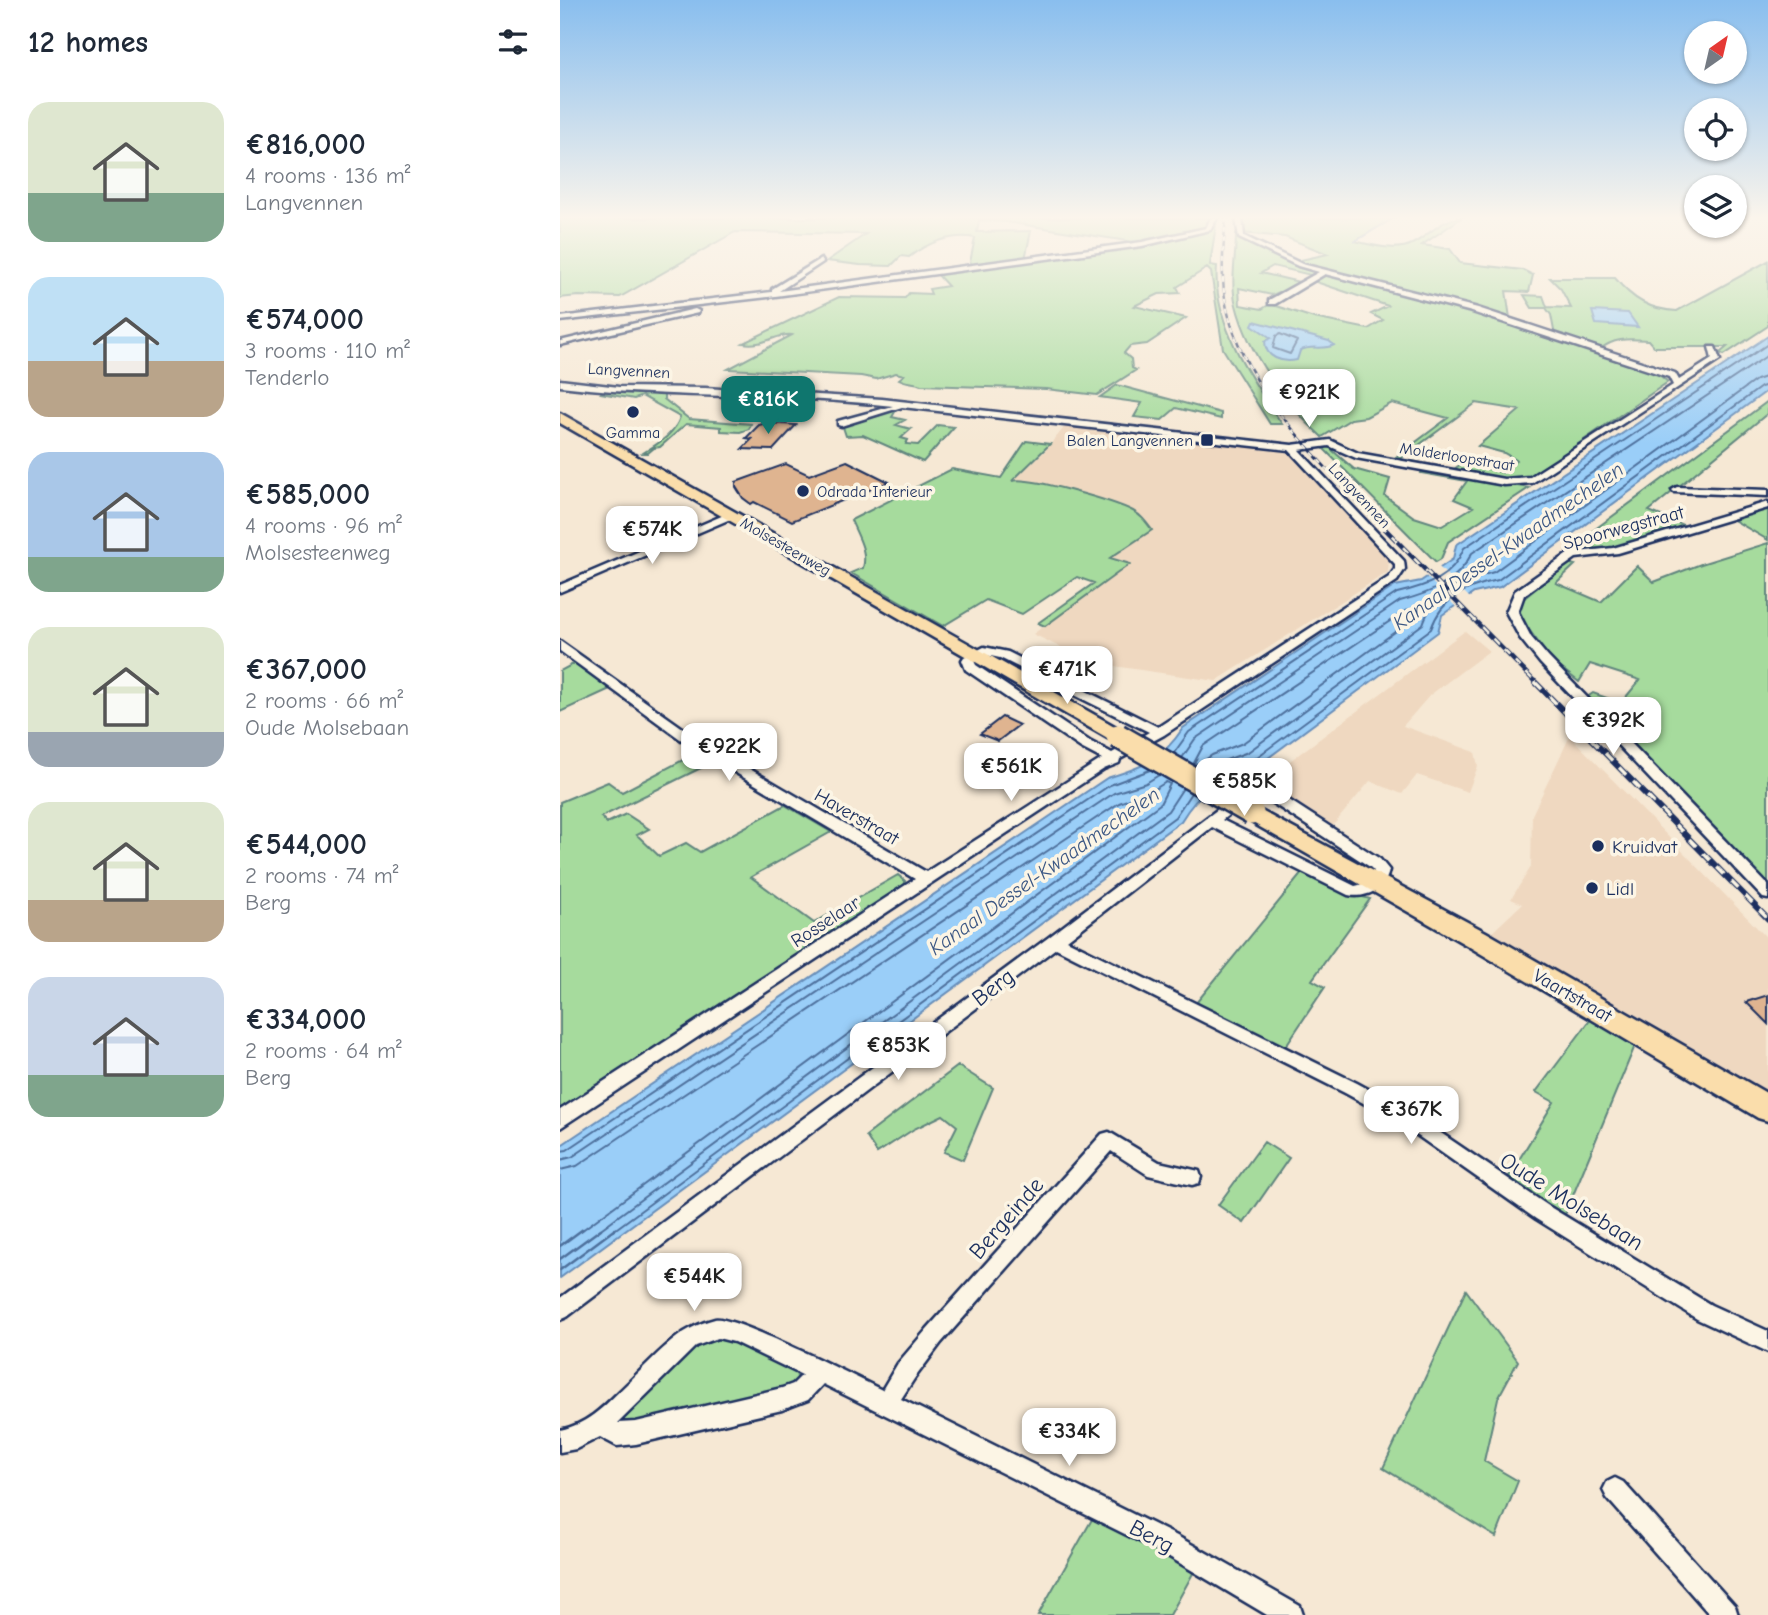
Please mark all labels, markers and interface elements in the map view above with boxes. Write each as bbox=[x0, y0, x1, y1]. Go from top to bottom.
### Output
north arrow bbox=[1684, 21, 1746, 84]
map controls bbox=[1684, 21, 1747, 238]
icon: filters bbox=[494, 23, 532, 61]
text: 12 homes bbox=[28, 25, 148, 60]
button: locate bbox=[1684, 98, 1747, 161]
text: €816,000 bbox=[245, 127, 366, 162]
icon: home bbox=[84, 130, 168, 214]
text: 4 rooms · 136 m² bbox=[245, 162, 411, 189]
button: layers bbox=[1684, 175, 1747, 238]
text: Langvennen bbox=[245, 189, 363, 216]
text: €574,000 bbox=[245, 302, 364, 337]
icon: home bbox=[84, 305, 168, 389]
text: 3 rooms · 110 m² bbox=[245, 337, 410, 364]
street label: Langvennen bbox=[587, 360, 670, 382]
text: Tenderlo bbox=[245, 364, 329, 391]
pin: €921K bbox=[1260, 370, 1358, 429]
pin: €816K bbox=[719, 376, 817, 436]
text: €921K bbox=[1278, 378, 1340, 405]
text: €816K bbox=[737, 385, 799, 412]
marker: Gamma bbox=[625, 404, 641, 420]
place label: Gamma bbox=[606, 424, 660, 442]
place label: Balen Langvennen bbox=[1067, 432, 1193, 450]
marker: Balen Langvennen bbox=[1199, 432, 1215, 448]
street label: Molderloopstraat bbox=[1398, 439, 1516, 475]
water label: Kanaal Dessel-Kwaadmechelen bbox=[1388, 457, 1628, 635]
street label: Langvennen bbox=[1325, 459, 1394, 532]
text: €585,000 bbox=[245, 477, 370, 512]
icon: home bbox=[84, 480, 168, 564]
marker: Odrada Interieur bbox=[795, 483, 811, 499]
place label: Odrada Interieur bbox=[817, 483, 933, 501]
street label: Spoorwegstraat bbox=[1560, 501, 1687, 555]
pin: €574K bbox=[603, 506, 701, 566]
text: 4 rooms · 96 m² bbox=[245, 512, 402, 539]
street label: Molsesteenweg bbox=[737, 514, 834, 580]
text: €574K bbox=[622, 515, 682, 542]
text: Molsesteenweg bbox=[245, 539, 391, 566]
pin: €471K bbox=[1018, 646, 1116, 706]
text: €367,000 bbox=[245, 652, 367, 687]
icon: home bbox=[84, 655, 168, 739]
text: €471K bbox=[1038, 655, 1096, 682]
text: 2 rooms · 66 m² bbox=[245, 687, 403, 714]
pin: €392K bbox=[1564, 698, 1662, 757]
text: €392K bbox=[1581, 706, 1645, 733]
text: Oude Molsebaan bbox=[245, 714, 409, 741]
pin: €922K bbox=[680, 724, 778, 783]
text: €922K bbox=[697, 732, 761, 759]
pin: €561K bbox=[962, 744, 1060, 803]
text: €561K bbox=[980, 752, 1042, 779]
pin: €585K bbox=[1195, 758, 1293, 818]
text: €585K bbox=[1212, 767, 1277, 794]
water label: Kanaal Dessel-Kwaadmechelen bbox=[924, 782, 1164, 960]
street label: Haverstraat bbox=[810, 784, 903, 850]
text: €544,000 bbox=[245, 827, 367, 862]
icon: home bbox=[84, 830, 168, 914]
place label: Kruidvat bbox=[1612, 836, 1678, 858]
marker: Kruidvat bbox=[1590, 838, 1606, 854]
text: 2 rooms · 74 m² bbox=[245, 862, 398, 889]
place label: Lidl bbox=[1606, 878, 1634, 900]
marker: Lidl bbox=[1584, 880, 1600, 896]
text: Berg bbox=[245, 889, 291, 916]
street label: Rosselaar bbox=[787, 891, 864, 952]
street label: Berg bbox=[967, 963, 1020, 1012]
street label: Vaartstraat bbox=[1529, 965, 1616, 1027]
text: €334,000 bbox=[245, 1002, 367, 1037]
icon: home bbox=[84, 1005, 168, 1089]
pin: €853K bbox=[849, 1023, 947, 1082]
text: €853K bbox=[866, 1031, 930, 1058]
text: 2 rooms · 64 m² bbox=[245, 1037, 402, 1064]
text: Berg bbox=[245, 1064, 291, 1091]
pin: €367K bbox=[1362, 1086, 1460, 1146]
text: €367K bbox=[1380, 1095, 1442, 1122]
street label: Oude Molsebaan bbox=[1495, 1146, 1649, 1256]
street label: Bergeinde bbox=[964, 1172, 1049, 1265]
pin: €544K bbox=[645, 1254, 743, 1313]
text: €544K bbox=[663, 1262, 725, 1289]
pin: €334K bbox=[1020, 1408, 1118, 1468]
text: €334K bbox=[1038, 1417, 1100, 1444]
street label: Berg bbox=[1125, 1514, 1179, 1559]

